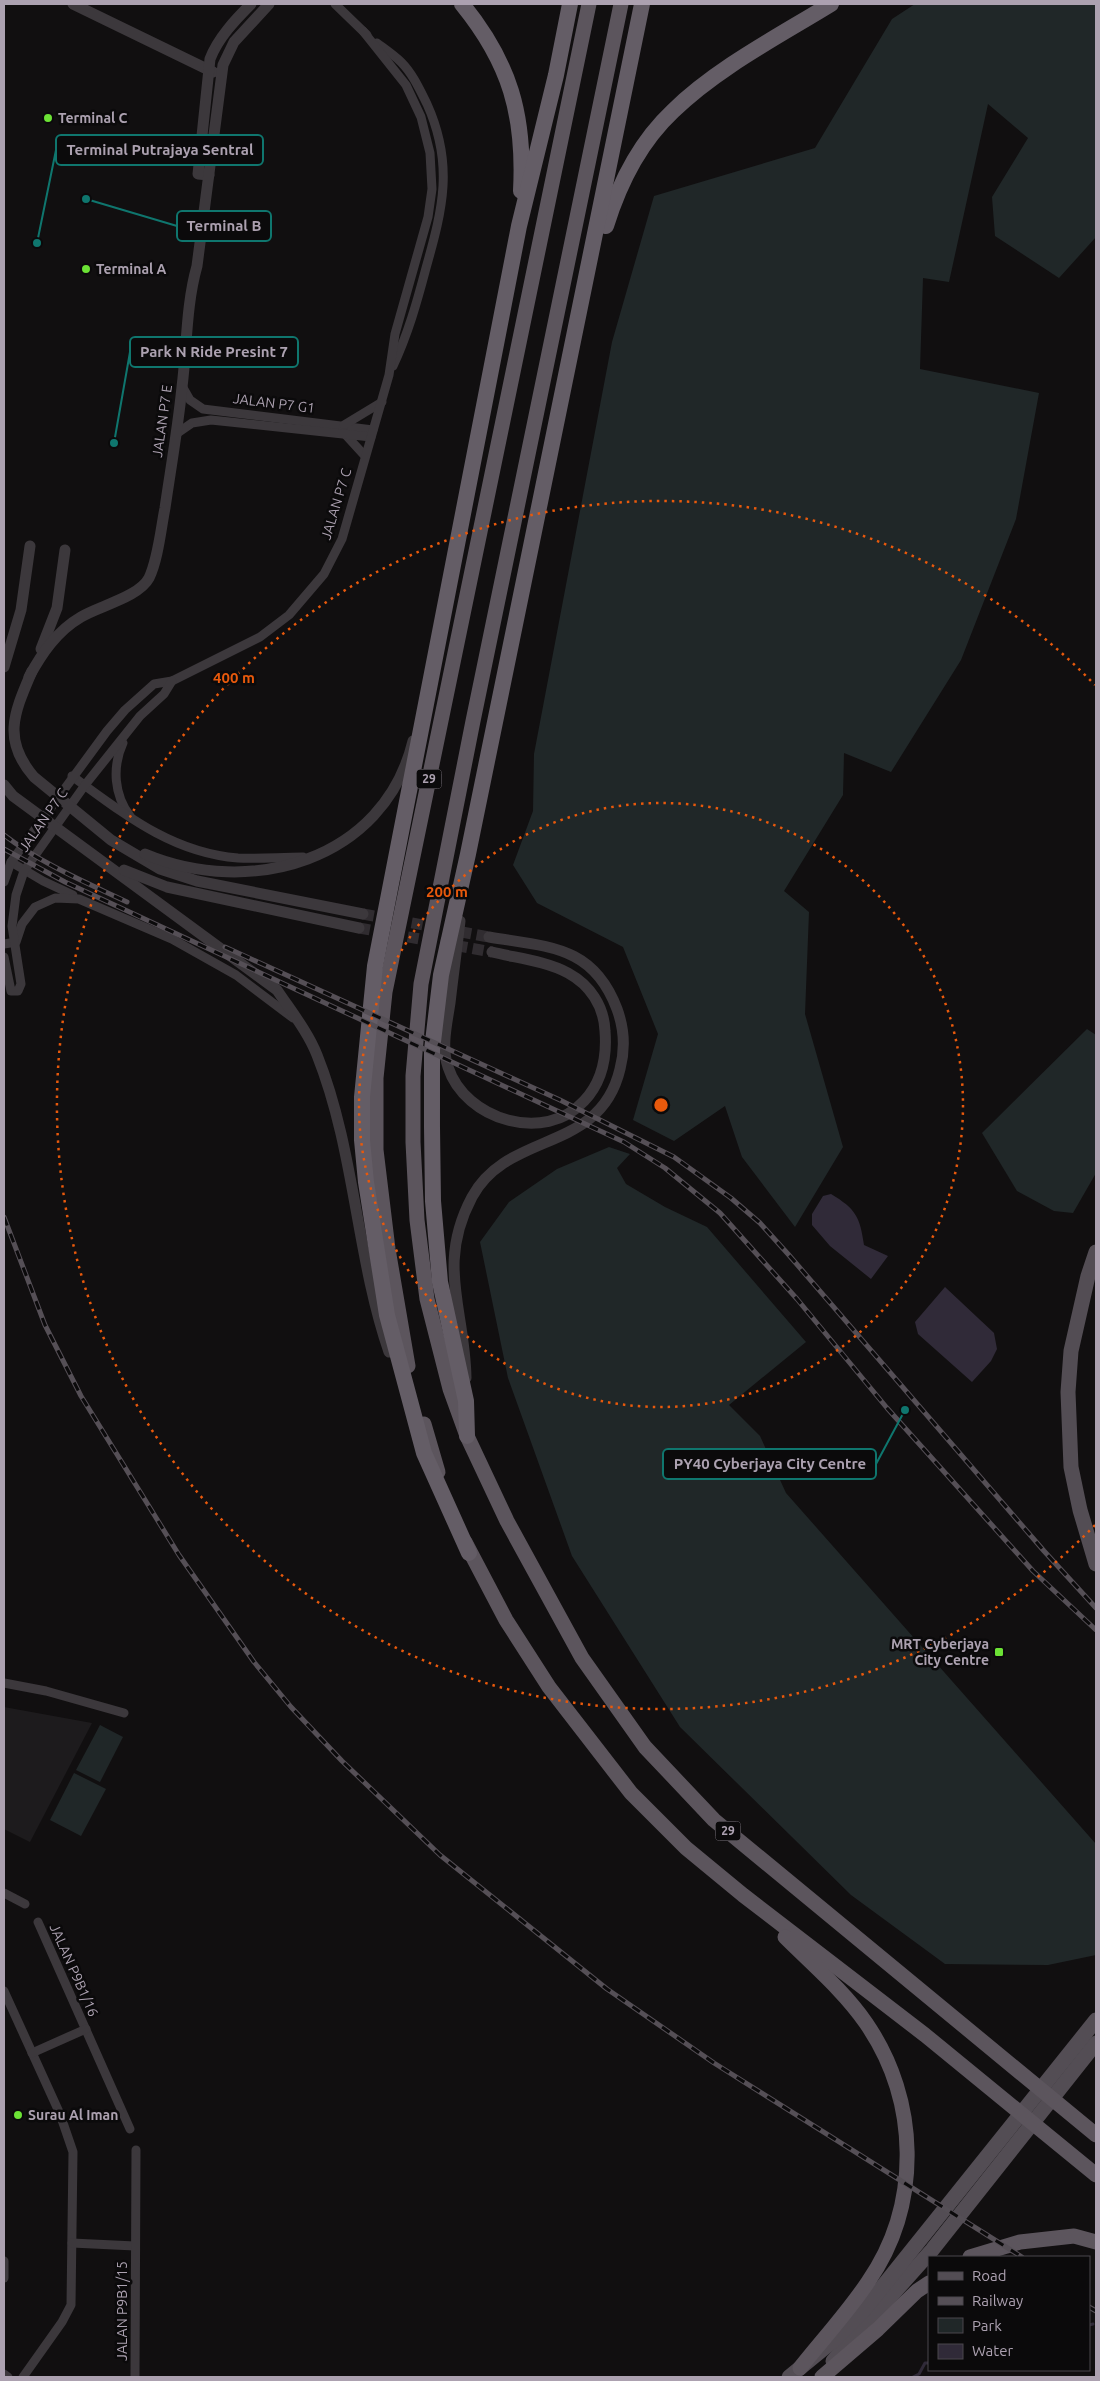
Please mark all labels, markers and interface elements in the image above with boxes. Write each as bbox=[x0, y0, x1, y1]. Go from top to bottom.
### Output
place label: Terminal C bbox=[58, 110, 128, 126]
marker: Terminal C bbox=[42, 112, 54, 124]
callout: Terminal Putrajaya Sentral bbox=[56, 135, 263, 165]
text: Terminal Putrajaya Sentral bbox=[67, 141, 254, 158]
callout: Terminal B bbox=[177, 211, 271, 241]
text: Terminal B bbox=[187, 217, 261, 234]
place label: Terminal A bbox=[96, 261, 167, 277]
marker: Terminal A bbox=[80, 263, 92, 275]
callout: Park N Ride Presint 7 bbox=[130, 337, 298, 367]
text: Park N Ride Presint 7 bbox=[140, 343, 288, 360]
street label: JALAN P7 E bbox=[149, 384, 175, 458]
street label: JALAN P7 G1 bbox=[232, 390, 316, 416]
street label: JALAN P7 C bbox=[318, 466, 355, 542]
text: 400 m bbox=[213, 669, 255, 686]
road number: 29 bbox=[416, 770, 442, 789]
street label: JALAN P7 C bbox=[15, 785, 71, 855]
text: 200 m bbox=[426, 883, 468, 900]
centre of rings bbox=[652, 1096, 670, 1114]
callout: PY40 Cyberjaya City Centre bbox=[663, 1449, 876, 1479]
text: PY40 Cyberjaya City Centre bbox=[674, 1455, 866, 1472]
place label: MRT Cyberjaya City Centre bbox=[891, 1636, 989, 1668]
marker: MRT Cyberjaya City Centre bbox=[993, 1646, 1005, 1658]
road number: 29 bbox=[716, 1822, 740, 1840]
street label: JALAN P9B1/16 bbox=[46, 1921, 102, 2019]
place label: Surau Al Iman bbox=[28, 2107, 118, 2123]
marker: Surau Al Iman bbox=[12, 2109, 24, 2121]
legend bbox=[928, 2256, 1090, 2371]
street label: JALAN P9B1/15 bbox=[114, 2261, 130, 2361]
text: Road bbox=[972, 2267, 1007, 2284]
text: Railway bbox=[972, 2292, 1023, 2309]
text: Park bbox=[972, 2317, 1002, 2334]
text: Water bbox=[972, 2342, 1013, 2359]

